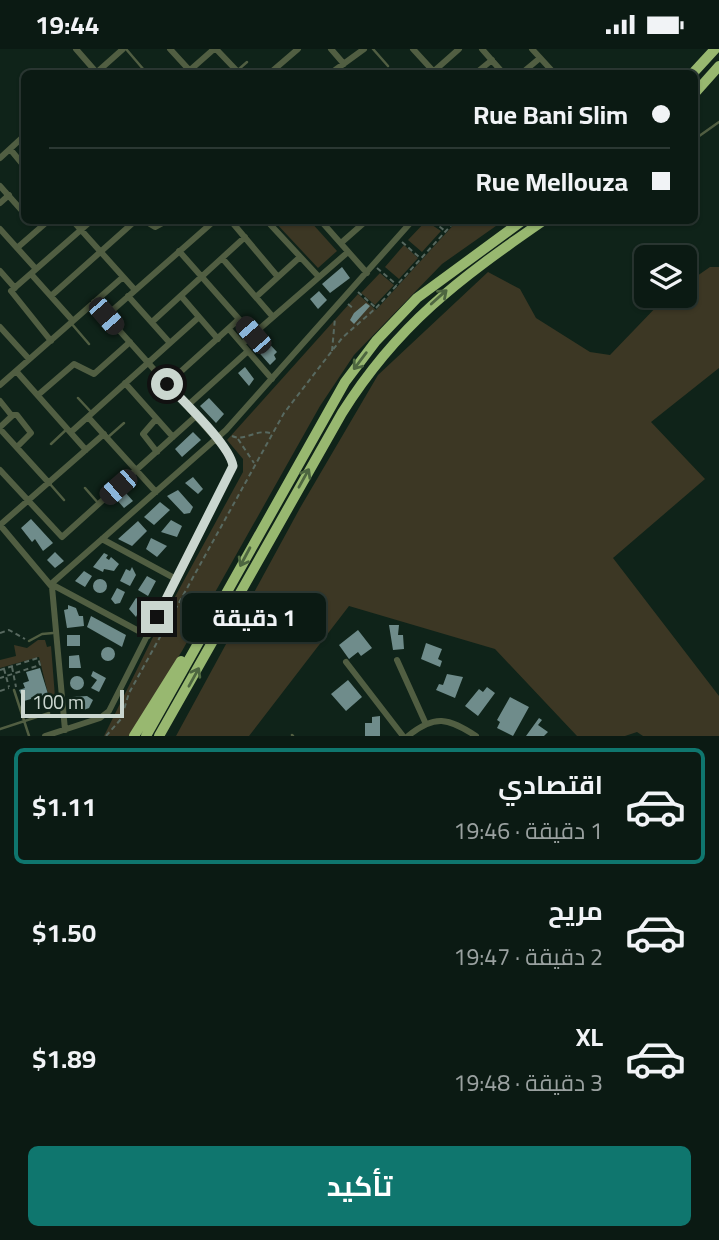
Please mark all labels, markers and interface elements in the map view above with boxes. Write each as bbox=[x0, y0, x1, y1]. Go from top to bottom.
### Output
text: 19:44 bbox=[35, 0, 99, 49]
text: Rue Bani Slim bbox=[473, 90, 628, 139]
text: Rue Mellouza bbox=[476, 157, 628, 206]
map controls bbox=[634, 245, 697, 308]
button: layers bbox=[634, 245, 697, 308]
one-way arrow bbox=[430, 289, 448, 305]
car bbox=[85, 293, 128, 339]
car bbox=[232, 312, 275, 358]
one-way arrow bbox=[353, 351, 368, 370]
route start bbox=[151, 368, 183, 400]
car bbox=[96, 465, 141, 509]
one-way arrow bbox=[297, 469, 311, 489]
one-way arrow bbox=[238, 546, 251, 567]
callout: 1 دقيقة bbox=[182, 593, 325, 641]
text: 1 دقيقة bbox=[213, 596, 295, 639]
route end bbox=[141, 601, 173, 633]
one-way arrow bbox=[187, 668, 201, 688]
text: 100 m bbox=[32, 684, 84, 720]
scale bar bbox=[21, 687, 124, 719]
text: اقتصادي bbox=[498, 760, 603, 809]
icon: car bbox=[624, 775, 687, 838]
text: $1.11 bbox=[32, 782, 96, 831]
text: 1 دقيقة · 19:46 bbox=[454, 809, 603, 852]
text: مريح bbox=[548, 886, 603, 935]
icon: car bbox=[624, 901, 687, 964]
text: $1.50 bbox=[32, 908, 96, 957]
text: 2 دقيقة · 19:47 bbox=[454, 935, 603, 978]
text: XL bbox=[576, 1012, 603, 1061]
icon: car bbox=[624, 1027, 687, 1090]
text: $1.89 bbox=[32, 1034, 96, 1083]
text: 3 دقيقة · 19:48 bbox=[454, 1061, 603, 1104]
button: تأكيد bbox=[28, 1146, 691, 1226]

